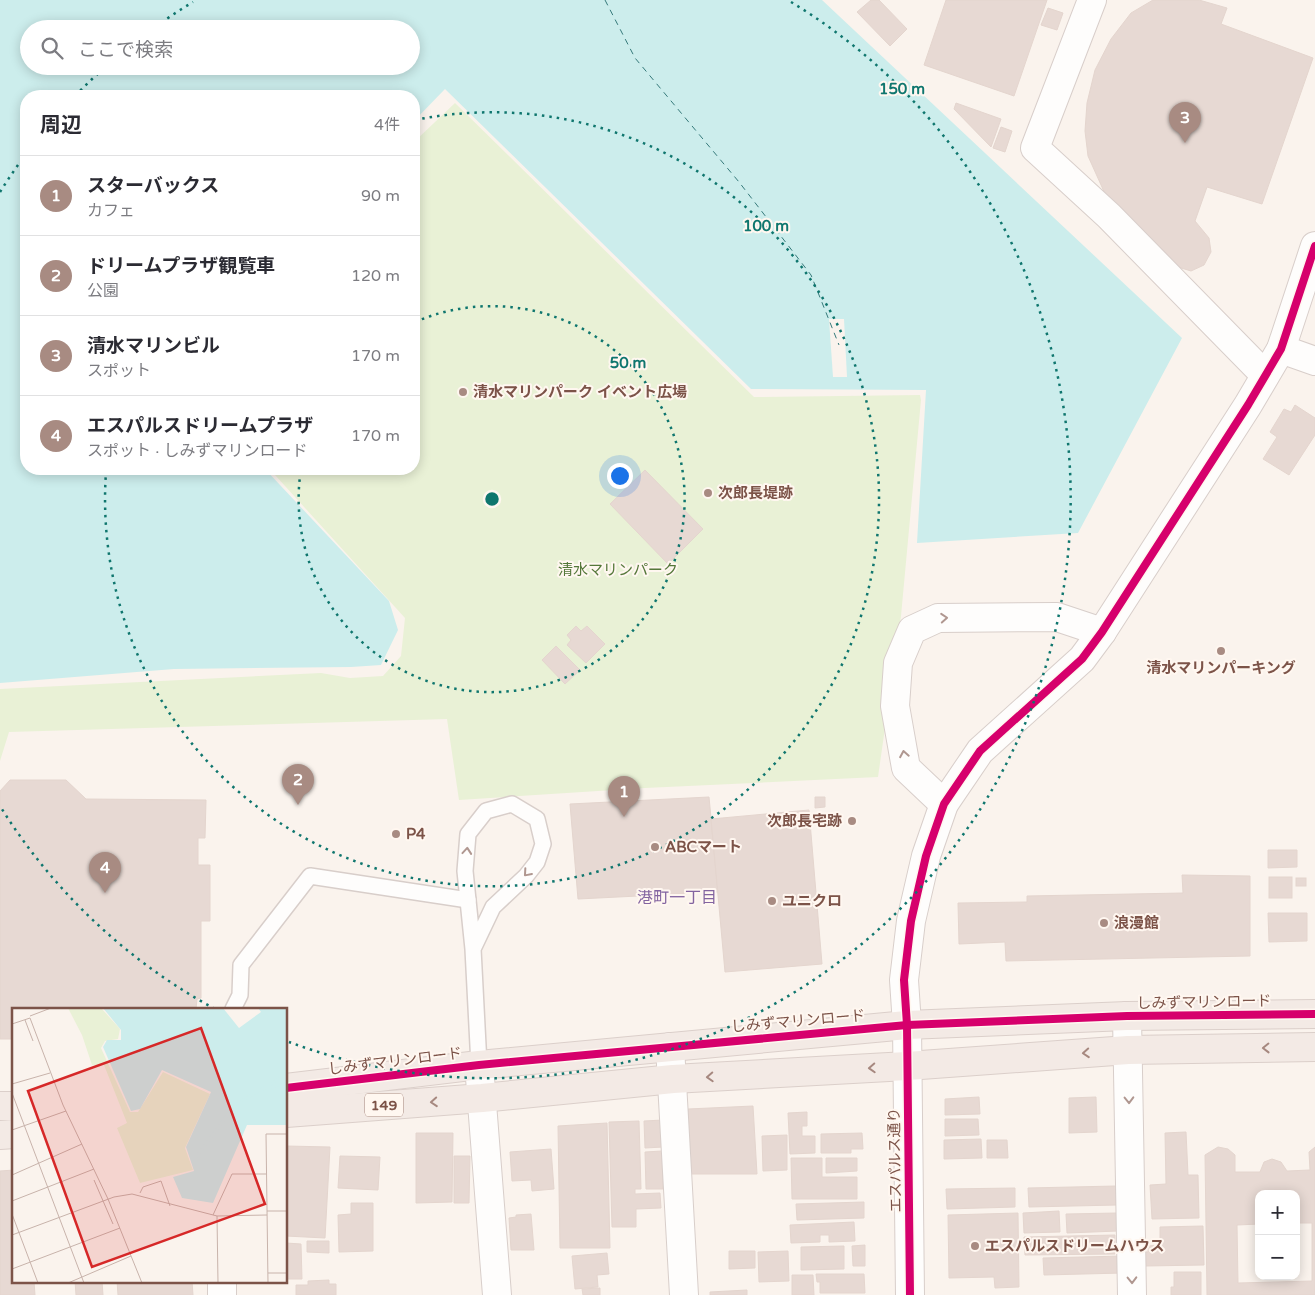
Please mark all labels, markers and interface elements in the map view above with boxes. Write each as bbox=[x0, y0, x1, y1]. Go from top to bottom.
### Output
search box bbox=[20, 20, 420, 75]
icon: search bbox=[38, 34, 66, 62]
text: ここで検索 bbox=[78, 39, 173, 61]
text: 150 m bbox=[879, 80, 925, 98]
pin: 3 bbox=[1169, 102, 1201, 143]
text: 周辺 bbox=[40, 113, 82, 138]
text: 4件 bbox=[374, 115, 400, 135]
text: スターバックス bbox=[87, 175, 219, 197]
text: 1 bbox=[51, 186, 61, 206]
text: 90 m bbox=[361, 186, 400, 206]
text: カフェ bbox=[87, 201, 135, 221]
text: 100 m bbox=[743, 217, 789, 235]
text: ドリームプラザ観覧車 bbox=[87, 255, 275, 277]
text: 2 bbox=[51, 266, 61, 286]
text: 120 m bbox=[351, 266, 400, 286]
text: 公園 bbox=[87, 281, 119, 301]
text: 清水マリンビル bbox=[87, 335, 220, 357]
text: 3 bbox=[51, 346, 61, 366]
text: 170 m bbox=[351, 346, 400, 366]
text: 50 m bbox=[610, 354, 646, 372]
text: スポット bbox=[87, 361, 151, 381]
place label: 清水マリンパーク イベント広場 bbox=[473, 383, 687, 401]
marker: 清水マリンパーク イベント広場 bbox=[457, 386, 469, 398]
text: エスパルスドリームプラザ bbox=[87, 415, 313, 437]
text: 4 bbox=[51, 426, 61, 446]
text: 170 m bbox=[351, 426, 400, 446]
text: スポット · しみずマリンロード bbox=[87, 441, 307, 461]
your location bbox=[607, 463, 633, 489]
place label: 次郎長堤跡 bbox=[718, 484, 793, 502]
marker: 次郎長堤跡 bbox=[702, 487, 714, 499]
centre of rings bbox=[483, 490, 501, 508]
park label: 清水マリンパーク bbox=[558, 561, 678, 579]
one-way arrow bbox=[941, 613, 949, 624]
marker: 清水マリンパーキング bbox=[1215, 645, 1227, 657]
place label: 清水マリンパーキング bbox=[1146, 659, 1296, 677]
one-way arrow bbox=[899, 749, 909, 758]
pin: 2 bbox=[282, 764, 314, 805]
pin: 1 bbox=[608, 776, 640, 817]
place label: 次郎長宅跡 bbox=[767, 812, 842, 830]
marker: 次郎長宅跡 bbox=[846, 815, 858, 827]
place label: P4 bbox=[406, 825, 426, 843]
marker: P4 bbox=[390, 828, 402, 840]
place label: ABCマート bbox=[665, 838, 742, 856]
marker: ABCマート bbox=[649, 841, 661, 853]
one-way arrow bbox=[461, 847, 472, 855]
pin: 4 bbox=[89, 852, 121, 893]
one-way arrow bbox=[524, 868, 533, 877]
district label: 港町一丁目 bbox=[637, 888, 717, 908]
place label: ユニクロ bbox=[782, 892, 842, 910]
marker: ユニクロ bbox=[766, 895, 778, 907]
place label: 浪漫館 bbox=[1114, 914, 1159, 932]
marker: 浪漫館 bbox=[1098, 917, 1110, 929]
street label: しみずマリンロード bbox=[1136, 992, 1272, 1012]
street label: しみずマリンロード bbox=[730, 1006, 866, 1036]
inset map bbox=[12, 1008, 288, 1282]
one-way arrow bbox=[1262, 1043, 1270, 1053]
street label: しみずマリンロード bbox=[327, 1044, 463, 1078]
one-way arrow bbox=[1082, 1047, 1090, 1058]
one-way arrow bbox=[868, 1062, 876, 1073]
one-way arrow bbox=[705, 1072, 713, 1083]
road number: 149 bbox=[365, 1094, 403, 1116]
one-way arrow bbox=[429, 1096, 437, 1107]
one-way arrow bbox=[1124, 1096, 1134, 1104]
street label: エスパルス通り bbox=[885, 1107, 905, 1213]
map controls bbox=[1255, 1190, 1300, 1280]
button: + bbox=[1255, 1190, 1300, 1235]
button: − bbox=[1255, 1235, 1300, 1280]
place label: エスパルスドリームハウス bbox=[985, 1237, 1165, 1255]
marker: エスパルスドリームハウス bbox=[969, 1240, 981, 1252]
one-way arrow bbox=[1127, 1276, 1137, 1284]

